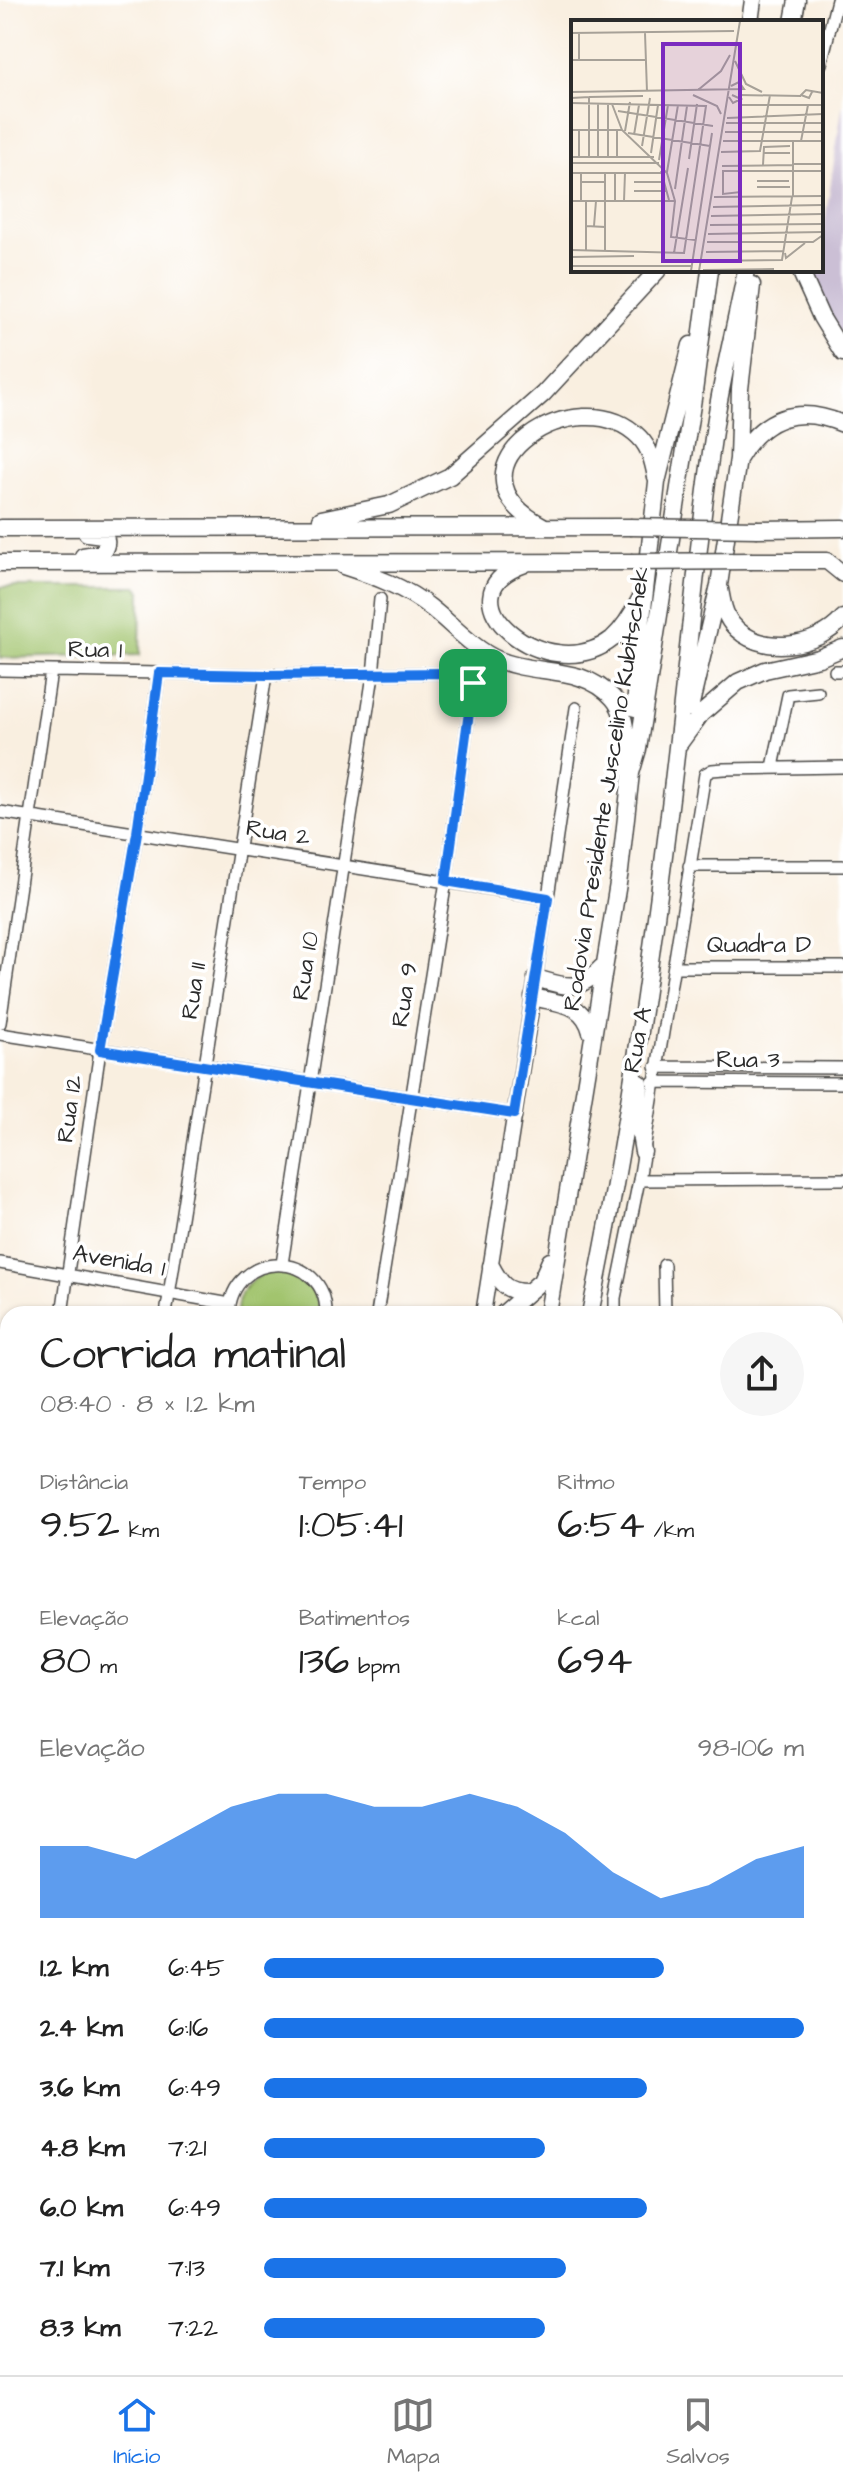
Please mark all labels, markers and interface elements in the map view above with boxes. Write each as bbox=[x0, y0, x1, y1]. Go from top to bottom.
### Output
inset map bbox=[571, 20, 823, 272]
street label: Rodovia Presidente Juscelino Kubitschek bbox=[555, 564, 659, 1013]
street label: Rua 1 bbox=[68, 633, 122, 667]
pin bbox=[439, 649, 507, 717]
icon: arrive bbox=[451, 661, 495, 705]
street label: Rua 2 bbox=[243, 811, 313, 855]
street label: Quadra D bbox=[707, 928, 811, 962]
street label: Rua 10 bbox=[284, 929, 328, 1003]
street label: Rua 11 bbox=[173, 960, 215, 1022]
street label: Rua 9 bbox=[383, 960, 427, 1030]
street label: Rua A bbox=[615, 1004, 661, 1076]
street label: Rua 3 bbox=[716, 1043, 780, 1077]
street label: Rua 12 bbox=[48, 1073, 92, 1145]
street label: Avenida 1 bbox=[70, 1236, 168, 1286]
text: Corrida matinal bbox=[40, 1325, 346, 1386]
button: share bbox=[720, 1332, 804, 1416]
text: 08:40 · 8 × 1.2 km bbox=[40, 1386, 255, 1422]
text: Distância bbox=[40, 1467, 128, 1498]
text: Tempo bbox=[299, 1467, 366, 1498]
text: Ritmo bbox=[557, 1467, 615, 1498]
text: 9.52 bbox=[40, 1498, 120, 1553]
text: 1:05:41 bbox=[299, 1498, 403, 1553]
text: 6:54 bbox=[557, 1498, 645, 1553]
text: km bbox=[120, 1515, 159, 1546]
text: /km bbox=[645, 1515, 694, 1546]
text: Elevação bbox=[40, 1603, 128, 1634]
text: Batimentos bbox=[299, 1603, 410, 1634]
text: kcal bbox=[557, 1603, 599, 1634]
text: 80 bbox=[40, 1634, 91, 1689]
text: 136 bbox=[299, 1634, 349, 1689]
text: 694 bbox=[557, 1634, 632, 1689]
text: m bbox=[91, 1651, 117, 1682]
text: bpm bbox=[349, 1651, 400, 1682]
text: Elevação bbox=[40, 1730, 145, 1766]
text: 98–106 m bbox=[698, 1730, 804, 1766]
text: 1.2 km bbox=[40, 1950, 108, 1986]
text: 6:45 bbox=[168, 1950, 225, 1986]
text: 2.4 km bbox=[40, 2010, 123, 2046]
text: 6:16 bbox=[168, 2010, 208, 2046]
text: 3.6 km bbox=[40, 2070, 120, 2106]
text: 6:49 bbox=[168, 2070, 221, 2106]
text: 4.8 km bbox=[40, 2130, 125, 2166]
text: 7:21 bbox=[168, 2130, 207, 2166]
text: 6.0 km bbox=[40, 2190, 123, 2226]
text: 6:49 bbox=[168, 2190, 221, 2226]
text: 7.1 km bbox=[40, 2250, 110, 2286]
text: 7:13 bbox=[168, 2250, 205, 2286]
text: 8.3 km bbox=[40, 2310, 120, 2346]
text: 7:22 bbox=[168, 2310, 218, 2346]
tab: Início bbox=[113, 2393, 161, 2472]
tab: Mapa bbox=[387, 2393, 440, 2472]
tab: Salvos bbox=[666, 2393, 730, 2472]

